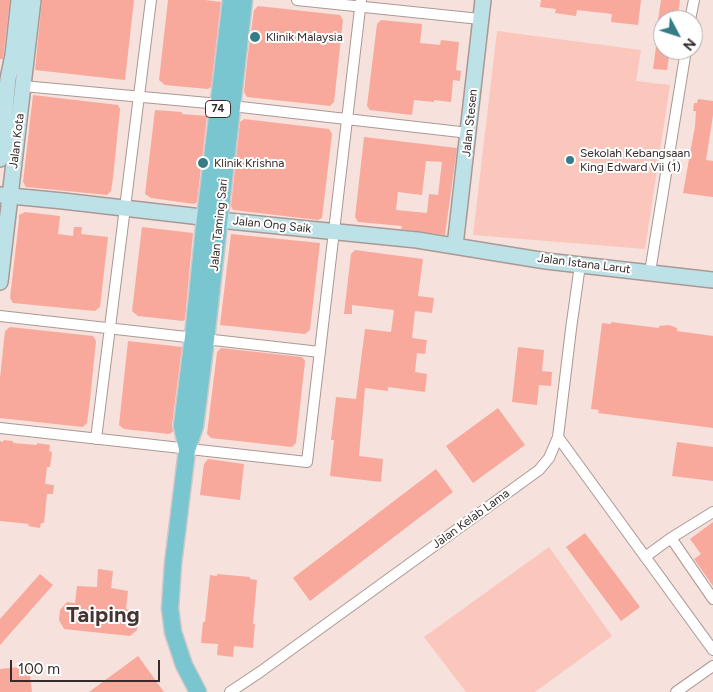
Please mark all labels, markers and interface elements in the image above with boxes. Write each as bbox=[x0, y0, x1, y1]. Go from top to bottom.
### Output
north arrow bbox=[653, 10, 703, 60]
marker: Klinik Malaysia bbox=[248, 30, 262, 44]
place label: Klinik Malaysia bbox=[266, 30, 343, 44]
text: N bbox=[679, 35, 699, 54]
street label: Jalan Stesen bbox=[459, 88, 481, 158]
road number: 74 bbox=[206, 100, 230, 118]
street label: Jalan Kota bbox=[6, 113, 28, 169]
place label: Sekolah Kebangsaan King Edward Vii (1) bbox=[580, 146, 690, 174]
marker: Sekolah Kebangsaan King Edward Vii (1) bbox=[564, 154, 576, 166]
marker: Klinik Krishna bbox=[196, 156, 210, 170]
place label: Klinik Krishna bbox=[214, 156, 284, 170]
street label: Jalan Taming Sari bbox=[207, 178, 231, 272]
street label: Jalan Ong Saik bbox=[232, 214, 312, 236]
street label: Jalan Istana Larut bbox=[537, 251, 631, 277]
street label: Jalan Kelab Lama bbox=[430, 486, 512, 552]
district label: Taiping bbox=[66, 603, 140, 629]
scale bar bbox=[12, 650, 162, 682]
text: 100 m bbox=[18, 660, 60, 678]

